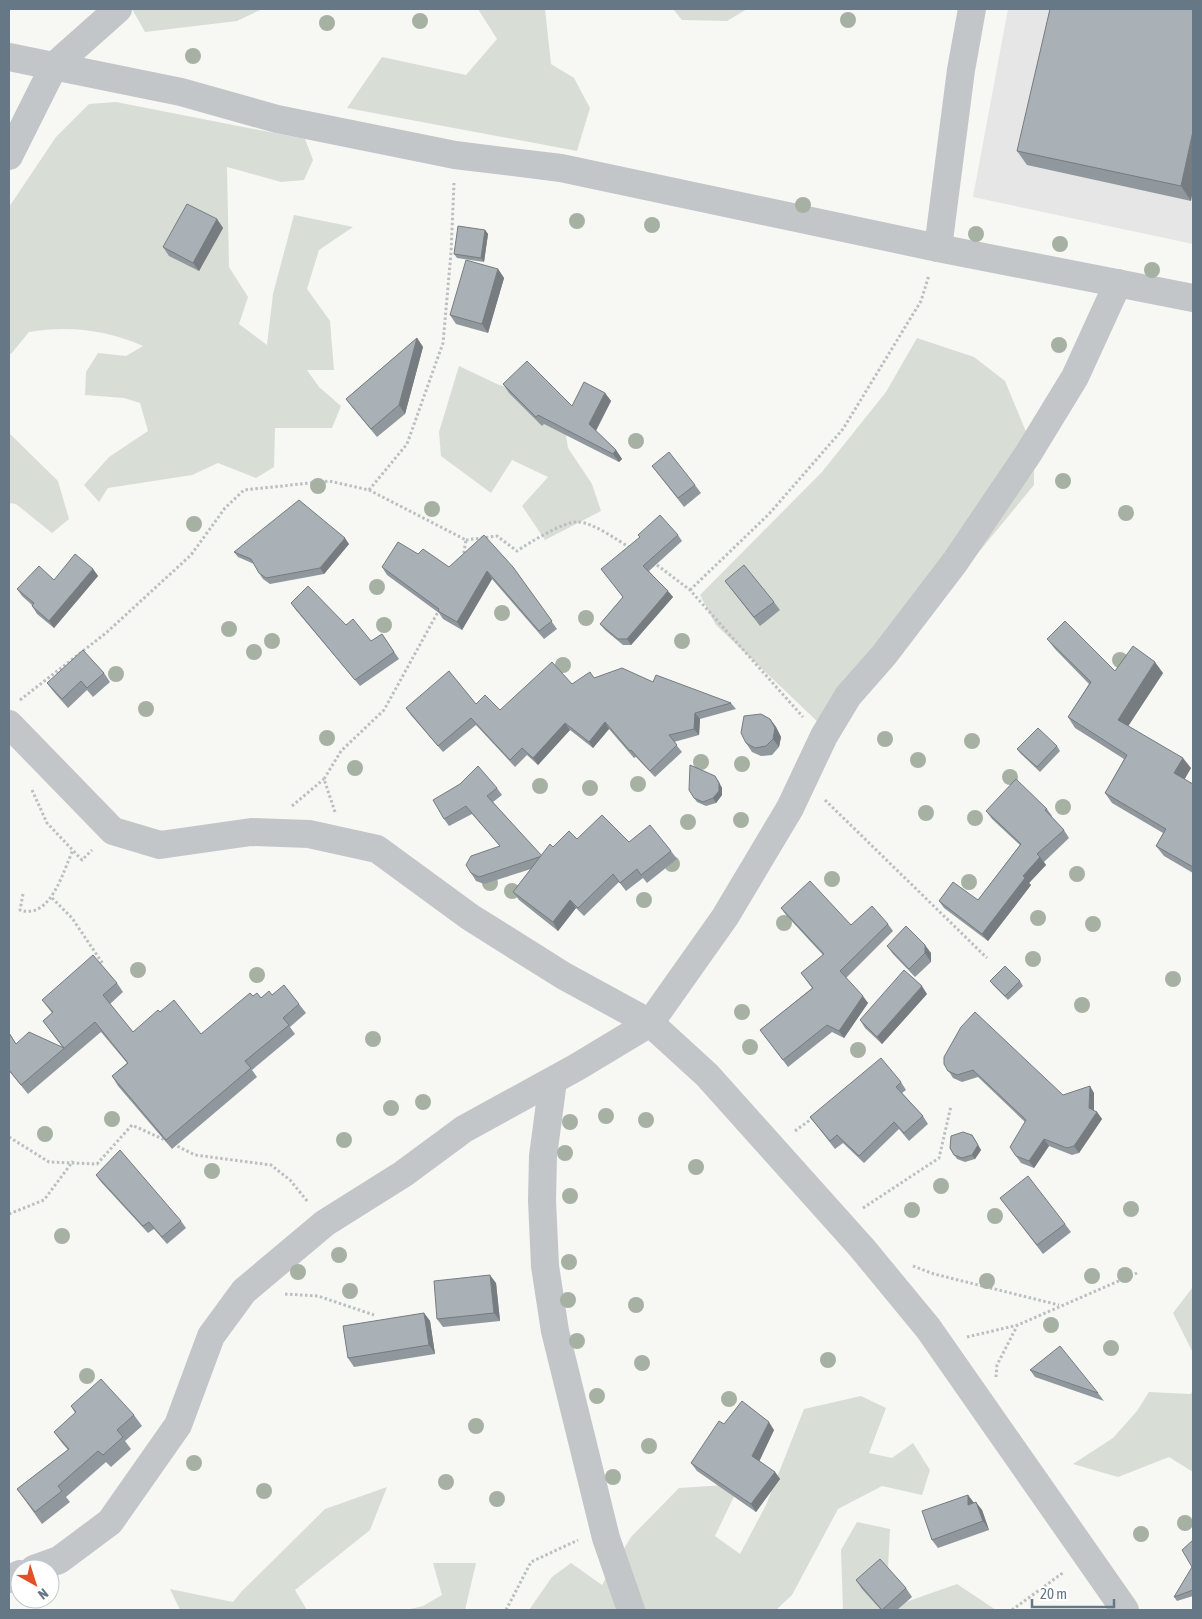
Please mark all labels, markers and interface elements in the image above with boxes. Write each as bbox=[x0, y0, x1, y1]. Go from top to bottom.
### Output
north arrow bbox=[10, 1559, 60, 1609]
scale bar bbox=[1032, 1576, 1114, 1608]
text: N bbox=[35, 1585, 51, 1603]
text: 20 m bbox=[1040, 1585, 1067, 1602]

